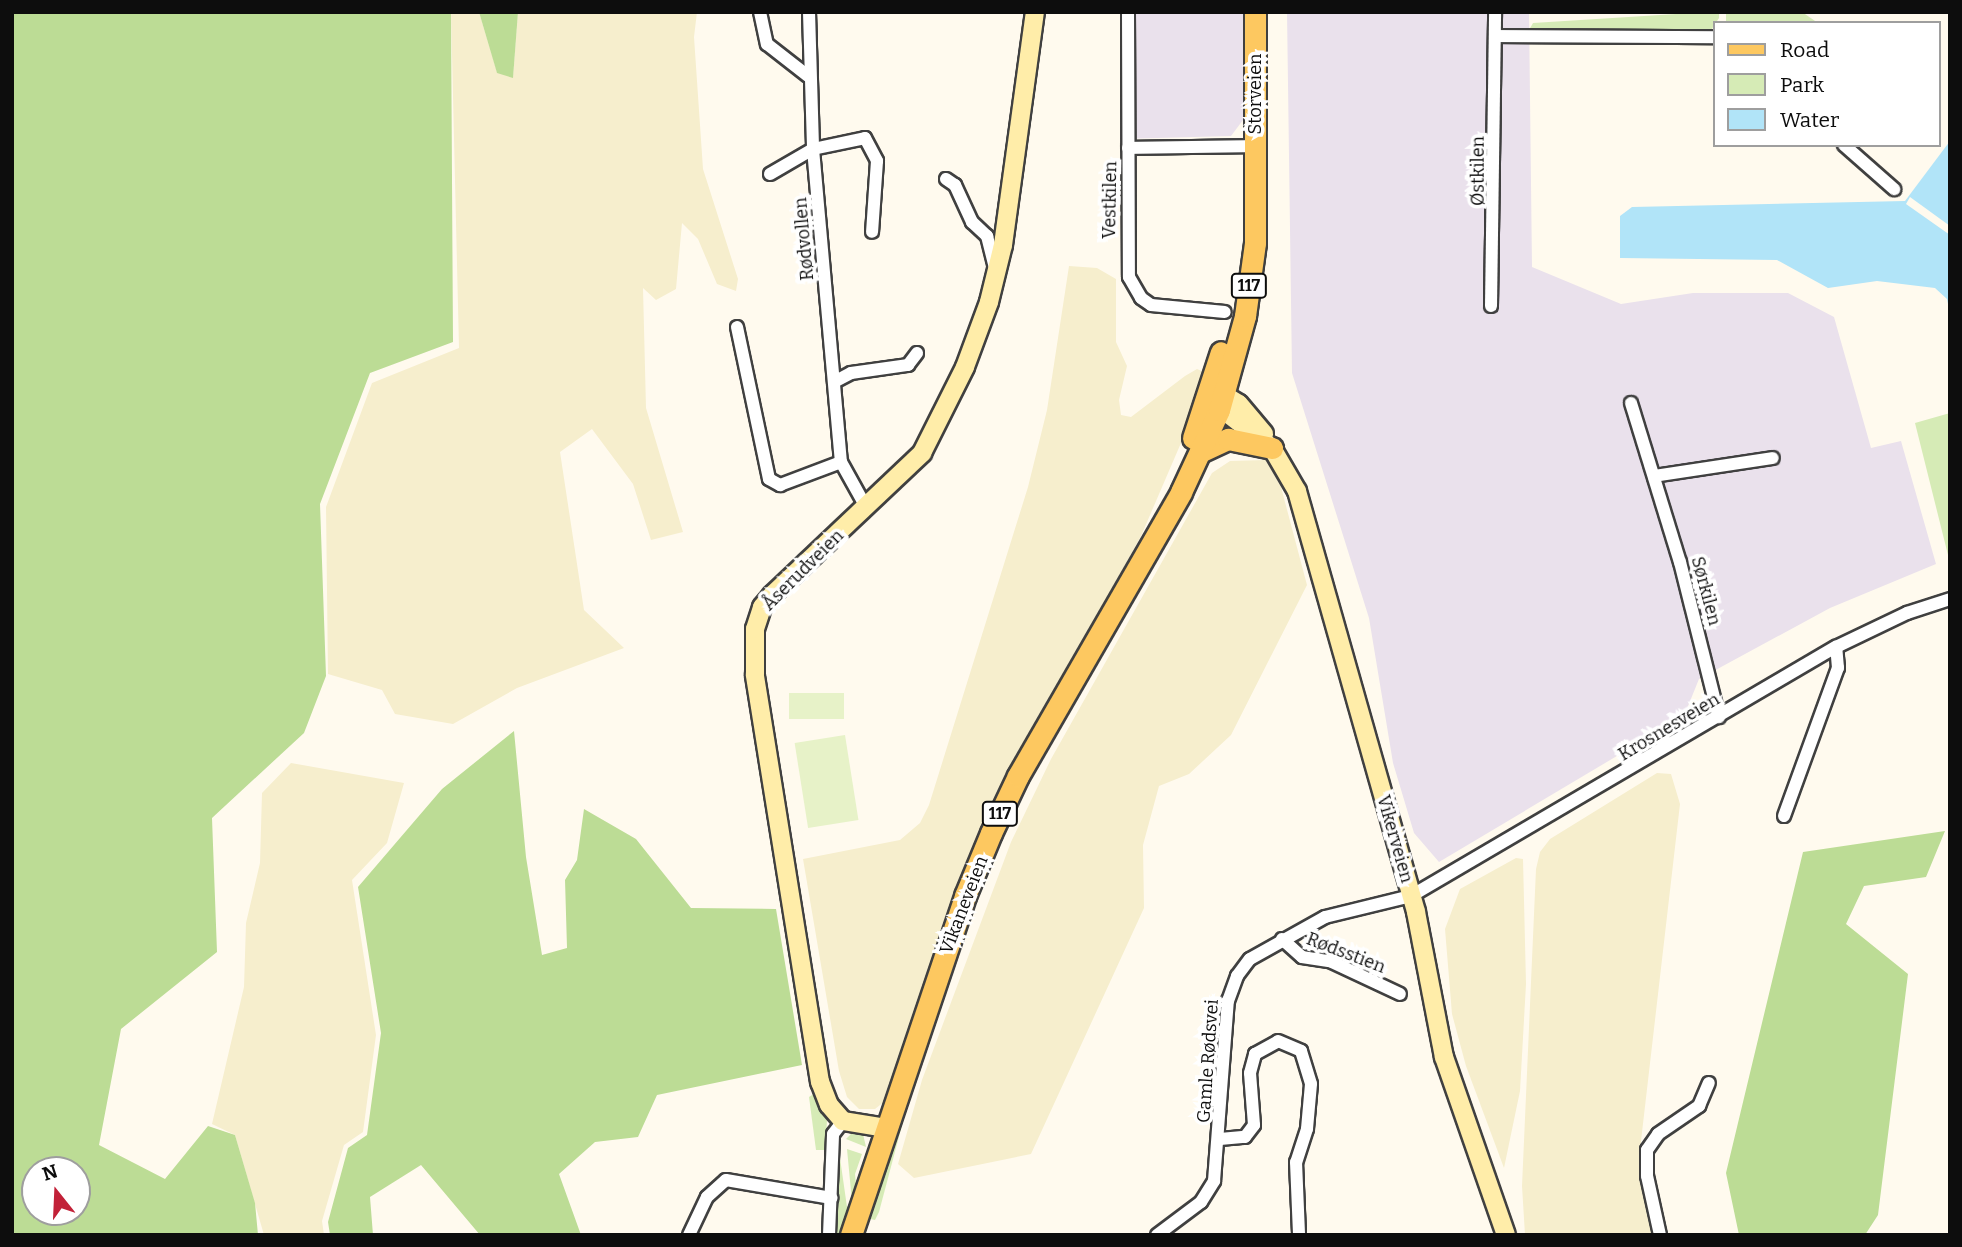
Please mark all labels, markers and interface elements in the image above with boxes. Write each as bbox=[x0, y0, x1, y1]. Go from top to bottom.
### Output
legend bbox=[1714, 21, 1941, 147]
text: Road bbox=[1780, 37, 1829, 63]
street label: Storveien bbox=[1244, 54, 1266, 134]
text: Park bbox=[1780, 72, 1824, 98]
text: Water bbox=[1780, 107, 1839, 133]
street label: Østkilen bbox=[1467, 136, 1489, 206]
street label: Vestkilen bbox=[1099, 161, 1121, 239]
street label: Rødvollen bbox=[790, 197, 818, 281]
road number: 117 bbox=[1230, 274, 1268, 298]
street label: Åserudveien bbox=[758, 525, 848, 615]
street label: Sørkilen bbox=[1686, 554, 1726, 628]
street label: Krosnesveien bbox=[1615, 688, 1723, 766]
street label: Vikerveien bbox=[1372, 793, 1418, 885]
road number: 117 bbox=[981, 802, 1019, 827]
street label: Vikaneveien bbox=[935, 853, 993, 957]
street label: Rødsstien bbox=[1303, 928, 1389, 978]
street label: Gamle Rødsvei bbox=[1193, 998, 1223, 1124]
north arrow bbox=[21, 1156, 91, 1226]
text: N bbox=[39, 1159, 60, 1186]

